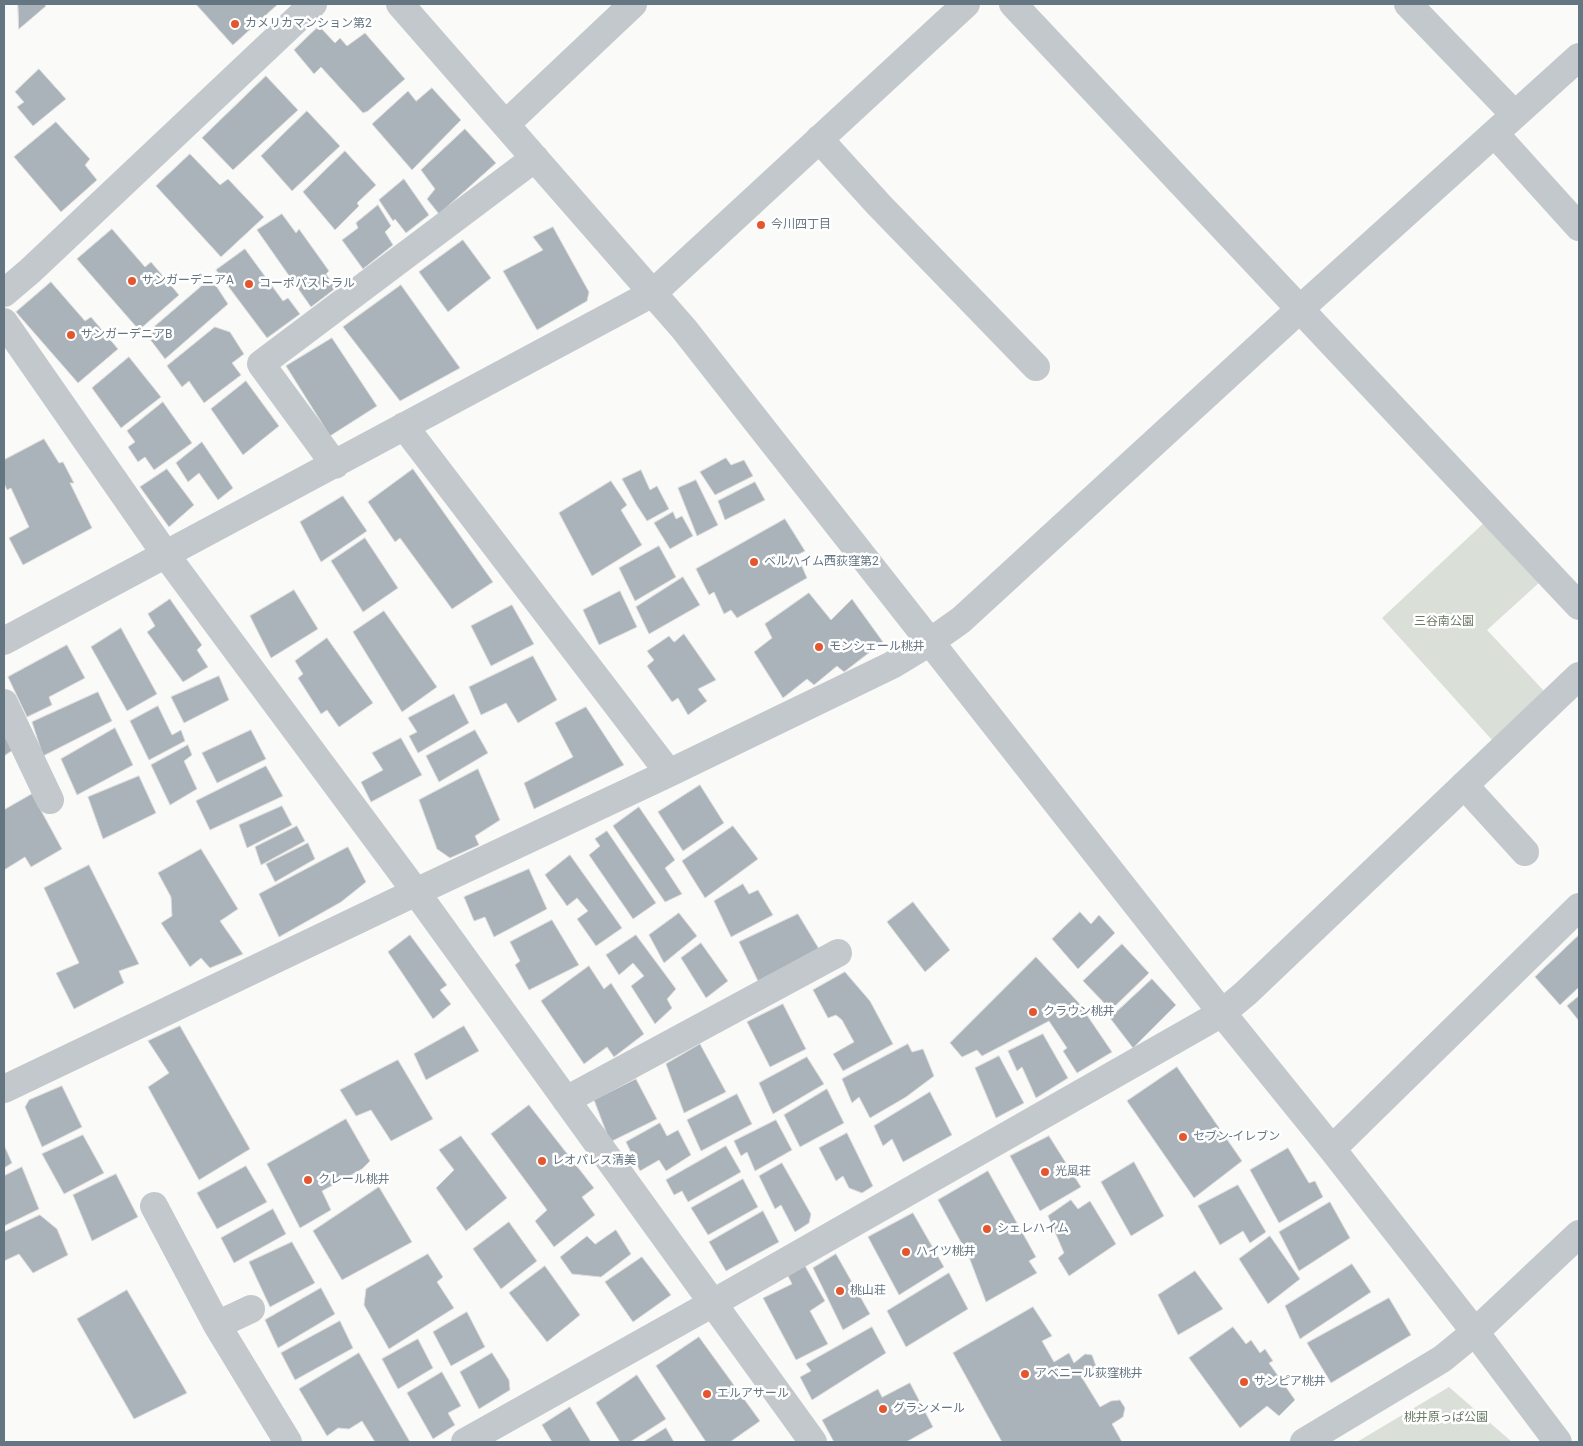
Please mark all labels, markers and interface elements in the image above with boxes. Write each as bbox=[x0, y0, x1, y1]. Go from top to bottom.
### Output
place label: カメリカマンション第2 bbox=[245, 17, 372, 31]
marker: カメリカマンション第2 bbox=[229, 18, 241, 30]
place label: 今川四丁目 bbox=[771, 218, 831, 232]
marker: 今川四丁目 bbox=[755, 219, 767, 231]
place label: サンガーデニアA bbox=[142, 274, 234, 288]
marker: サンガーデニアA bbox=[126, 275, 138, 287]
place label: コーポパストラル bbox=[259, 277, 355, 291]
marker: コーポパストラル bbox=[243, 278, 255, 290]
place label: サンガーデニアB bbox=[81, 328, 172, 342]
marker: サンガーデニアB bbox=[65, 329, 77, 341]
place label: ベルハイム西荻窪第2 bbox=[764, 555, 879, 569]
marker: ベルハイム西荻窪第2 bbox=[748, 556, 760, 568]
park label: 三谷南公園 bbox=[1414, 615, 1474, 629]
place label: モンシェール桃井 bbox=[829, 640, 925, 654]
marker: モンシェール桃井 bbox=[813, 641, 825, 653]
place label: クラウン桃井 bbox=[1043, 1005, 1115, 1019]
marker: クラウン桃井 bbox=[1027, 1006, 1039, 1018]
place label: セブン-イレブン bbox=[1193, 1130, 1280, 1144]
marker: セブン-イレブン bbox=[1177, 1131, 1189, 1143]
place label: レオパレス清美 bbox=[552, 1154, 636, 1168]
marker: レオパレス清美 bbox=[536, 1155, 548, 1167]
place label: 光風荘 bbox=[1055, 1165, 1091, 1179]
marker: 光風荘 bbox=[1039, 1166, 1051, 1178]
place label: クレール桃井 bbox=[318, 1173, 390, 1187]
marker: クレール桃井 bbox=[302, 1174, 314, 1186]
place label: シェレハイム bbox=[997, 1222, 1069, 1236]
marker: シェレハイム bbox=[981, 1223, 993, 1235]
place label: ハイツ桃井 bbox=[916, 1245, 976, 1259]
marker: ハイツ桃井 bbox=[900, 1246, 912, 1258]
place label: 桃山荘 bbox=[850, 1284, 886, 1298]
marker: 桃山荘 bbox=[834, 1285, 846, 1297]
place label: アベニール荻窪桃井 bbox=[1035, 1367, 1143, 1381]
marker: アベニール荻窪桃井 bbox=[1019, 1368, 1031, 1380]
place label: サンピア桃井 bbox=[1254, 1375, 1326, 1389]
marker: サンピア桃井 bbox=[1238, 1376, 1250, 1388]
place label: エルアサール bbox=[717, 1387, 789, 1401]
marker: エルアサール bbox=[701, 1388, 713, 1400]
place label: グランメール bbox=[893, 1402, 965, 1416]
marker: グランメール bbox=[877, 1403, 889, 1415]
park label: 桃井原っぱ公園 bbox=[1404, 1411, 1488, 1425]

